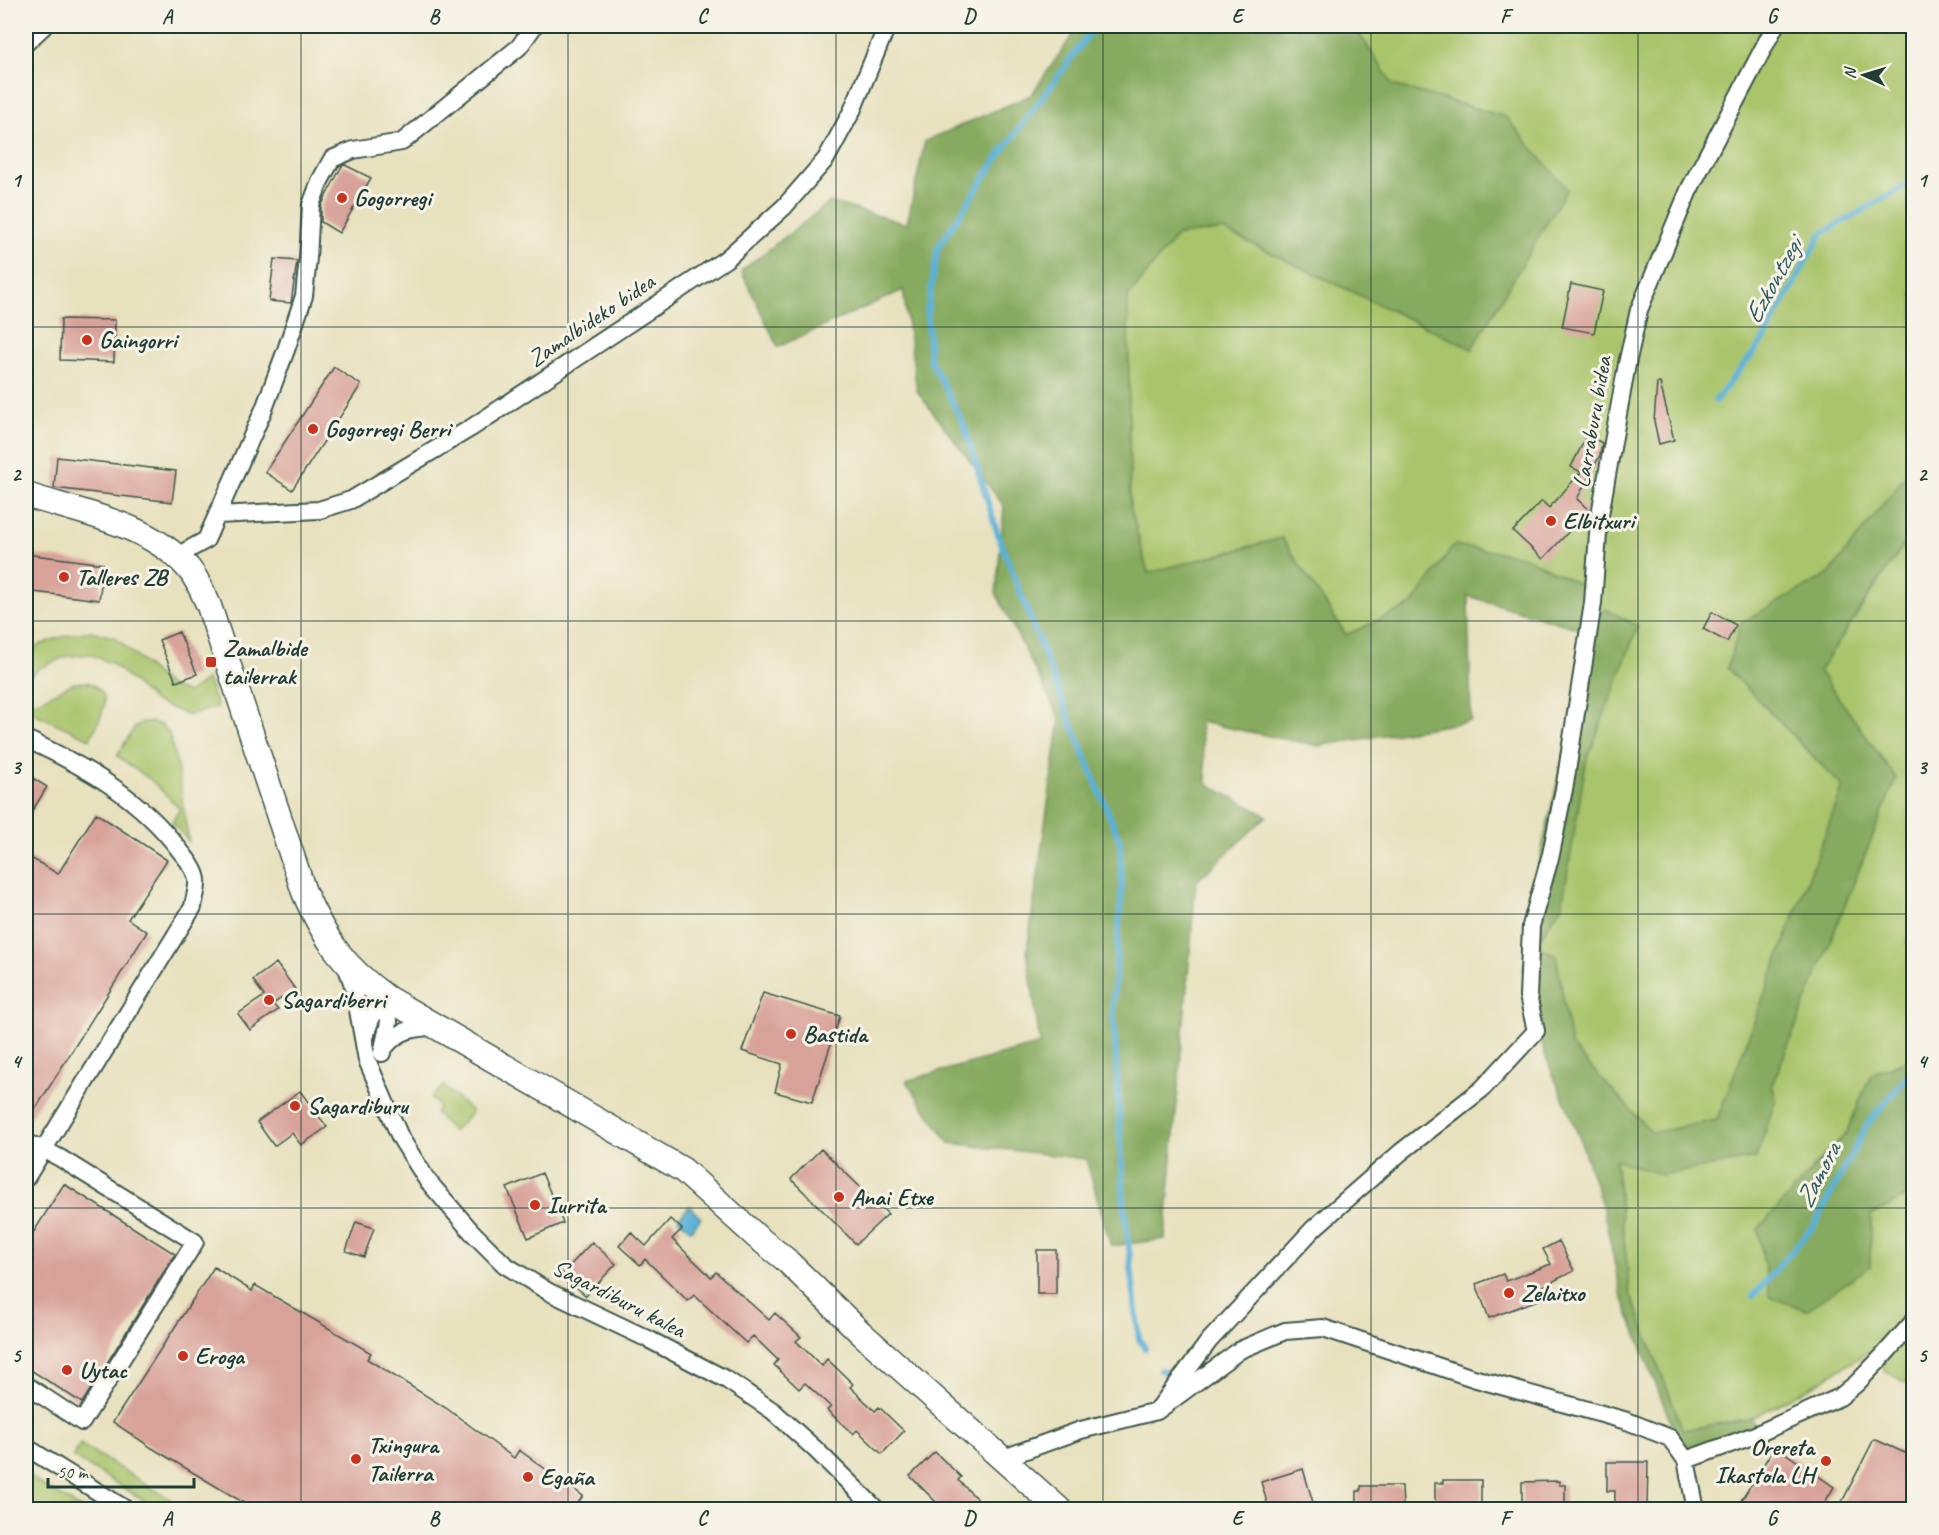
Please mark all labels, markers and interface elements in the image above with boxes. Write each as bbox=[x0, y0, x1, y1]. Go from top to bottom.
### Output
text: A bbox=[162, 4, 174, 29]
text: B bbox=[429, 4, 441, 29]
text: C bbox=[697, 4, 709, 29]
text: D bbox=[963, 4, 977, 29]
text: E bbox=[1232, 4, 1246, 29]
text: F bbox=[1500, 4, 1514, 29]
text: G bbox=[1767, 4, 1780, 29]
north arrow bbox=[1834, 45, 1894, 105]
text: N bbox=[1840, 65, 1861, 80]
text: 1 bbox=[12, 168, 23, 193]
text: 1 bbox=[1918, 168, 1929, 193]
place label: Gogorregi bbox=[354, 183, 434, 213]
marker: Gogorregi bbox=[335, 191, 349, 205]
water label: Ezkontzegi bbox=[1736, 227, 1813, 329]
street label: Zamalbideko bidea bbox=[522, 266, 661, 373]
place label: Gaingorri bbox=[99, 325, 180, 355]
marker: Gaingorri bbox=[80, 333, 94, 347]
street label: Larraburu bidea bbox=[1566, 352, 1619, 490]
place label: Gogorregi Berri bbox=[325, 414, 454, 444]
marker: Gogorregi Berri bbox=[306, 422, 320, 436]
text: 2 bbox=[12, 462, 23, 487]
text: 2 bbox=[1918, 462, 1929, 487]
place label: Elbitxuri bbox=[1563, 506, 1637, 536]
marker: Elbitxuri bbox=[1544, 514, 1558, 528]
place label: Talleres ZB bbox=[76, 562, 170, 592]
marker: Talleres ZB bbox=[57, 570, 71, 584]
place label: Zamalbide tailerrak bbox=[223, 633, 309, 691]
marker: Zamalbide tailerrak bbox=[204, 655, 218, 669]
text: 3 bbox=[12, 755, 23, 780]
text: 3 bbox=[1918, 755, 1929, 780]
place label: Sagardiberri bbox=[281, 985, 389, 1015]
marker: Sagardiberri bbox=[262, 993, 276, 1007]
place label: Bastida bbox=[803, 1019, 869, 1049]
marker: Bastida bbox=[784, 1027, 798, 1041]
text: 4 bbox=[12, 1049, 24, 1074]
text: 4 bbox=[1918, 1049, 1930, 1074]
place label: Sagardiburu bbox=[307, 1091, 410, 1121]
marker: Sagardiburu bbox=[288, 1099, 302, 1113]
water label: Zamora bbox=[1788, 1134, 1850, 1213]
place label: Anai Etxe bbox=[851, 1182, 935, 1212]
place label: Iurrita bbox=[547, 1190, 607, 1220]
marker: Anai Etxe bbox=[832, 1190, 846, 1204]
marker: Iurrita bbox=[528, 1198, 542, 1212]
street label: Sagardiburu kalea bbox=[548, 1252, 692, 1345]
place label: Zelaitxo bbox=[1521, 1278, 1587, 1308]
marker: Zelaitxo bbox=[1502, 1286, 1516, 1300]
place label: Eroga bbox=[195, 1341, 246, 1371]
text: 5 bbox=[12, 1343, 23, 1368]
text: 5 bbox=[1918, 1343, 1929, 1368]
marker: Eroga bbox=[176, 1349, 190, 1363]
place label: Uytac bbox=[79, 1355, 128, 1385]
marker: Uytac bbox=[60, 1363, 74, 1377]
place label: Txingura Tailerra bbox=[368, 1430, 440, 1488]
place label: Orereta Ikastola LH bbox=[1715, 1432, 1818, 1490]
scale bar bbox=[48, 1451, 194, 1489]
marker: Txingura Tailerra bbox=[349, 1452, 363, 1466]
marker: Orereta Ikastola LH bbox=[1819, 1454, 1833, 1468]
text: 50 m bbox=[57, 1461, 90, 1483]
place label: Egaña bbox=[540, 1462, 596, 1492]
marker: Egaña bbox=[521, 1470, 535, 1484]
text: A bbox=[162, 1506, 174, 1531]
text: B bbox=[429, 1506, 441, 1531]
text: C bbox=[697, 1506, 709, 1531]
text: D bbox=[963, 1506, 977, 1531]
text: E bbox=[1232, 1506, 1246, 1531]
text: F bbox=[1500, 1506, 1514, 1531]
text: G bbox=[1767, 1506, 1780, 1531]

